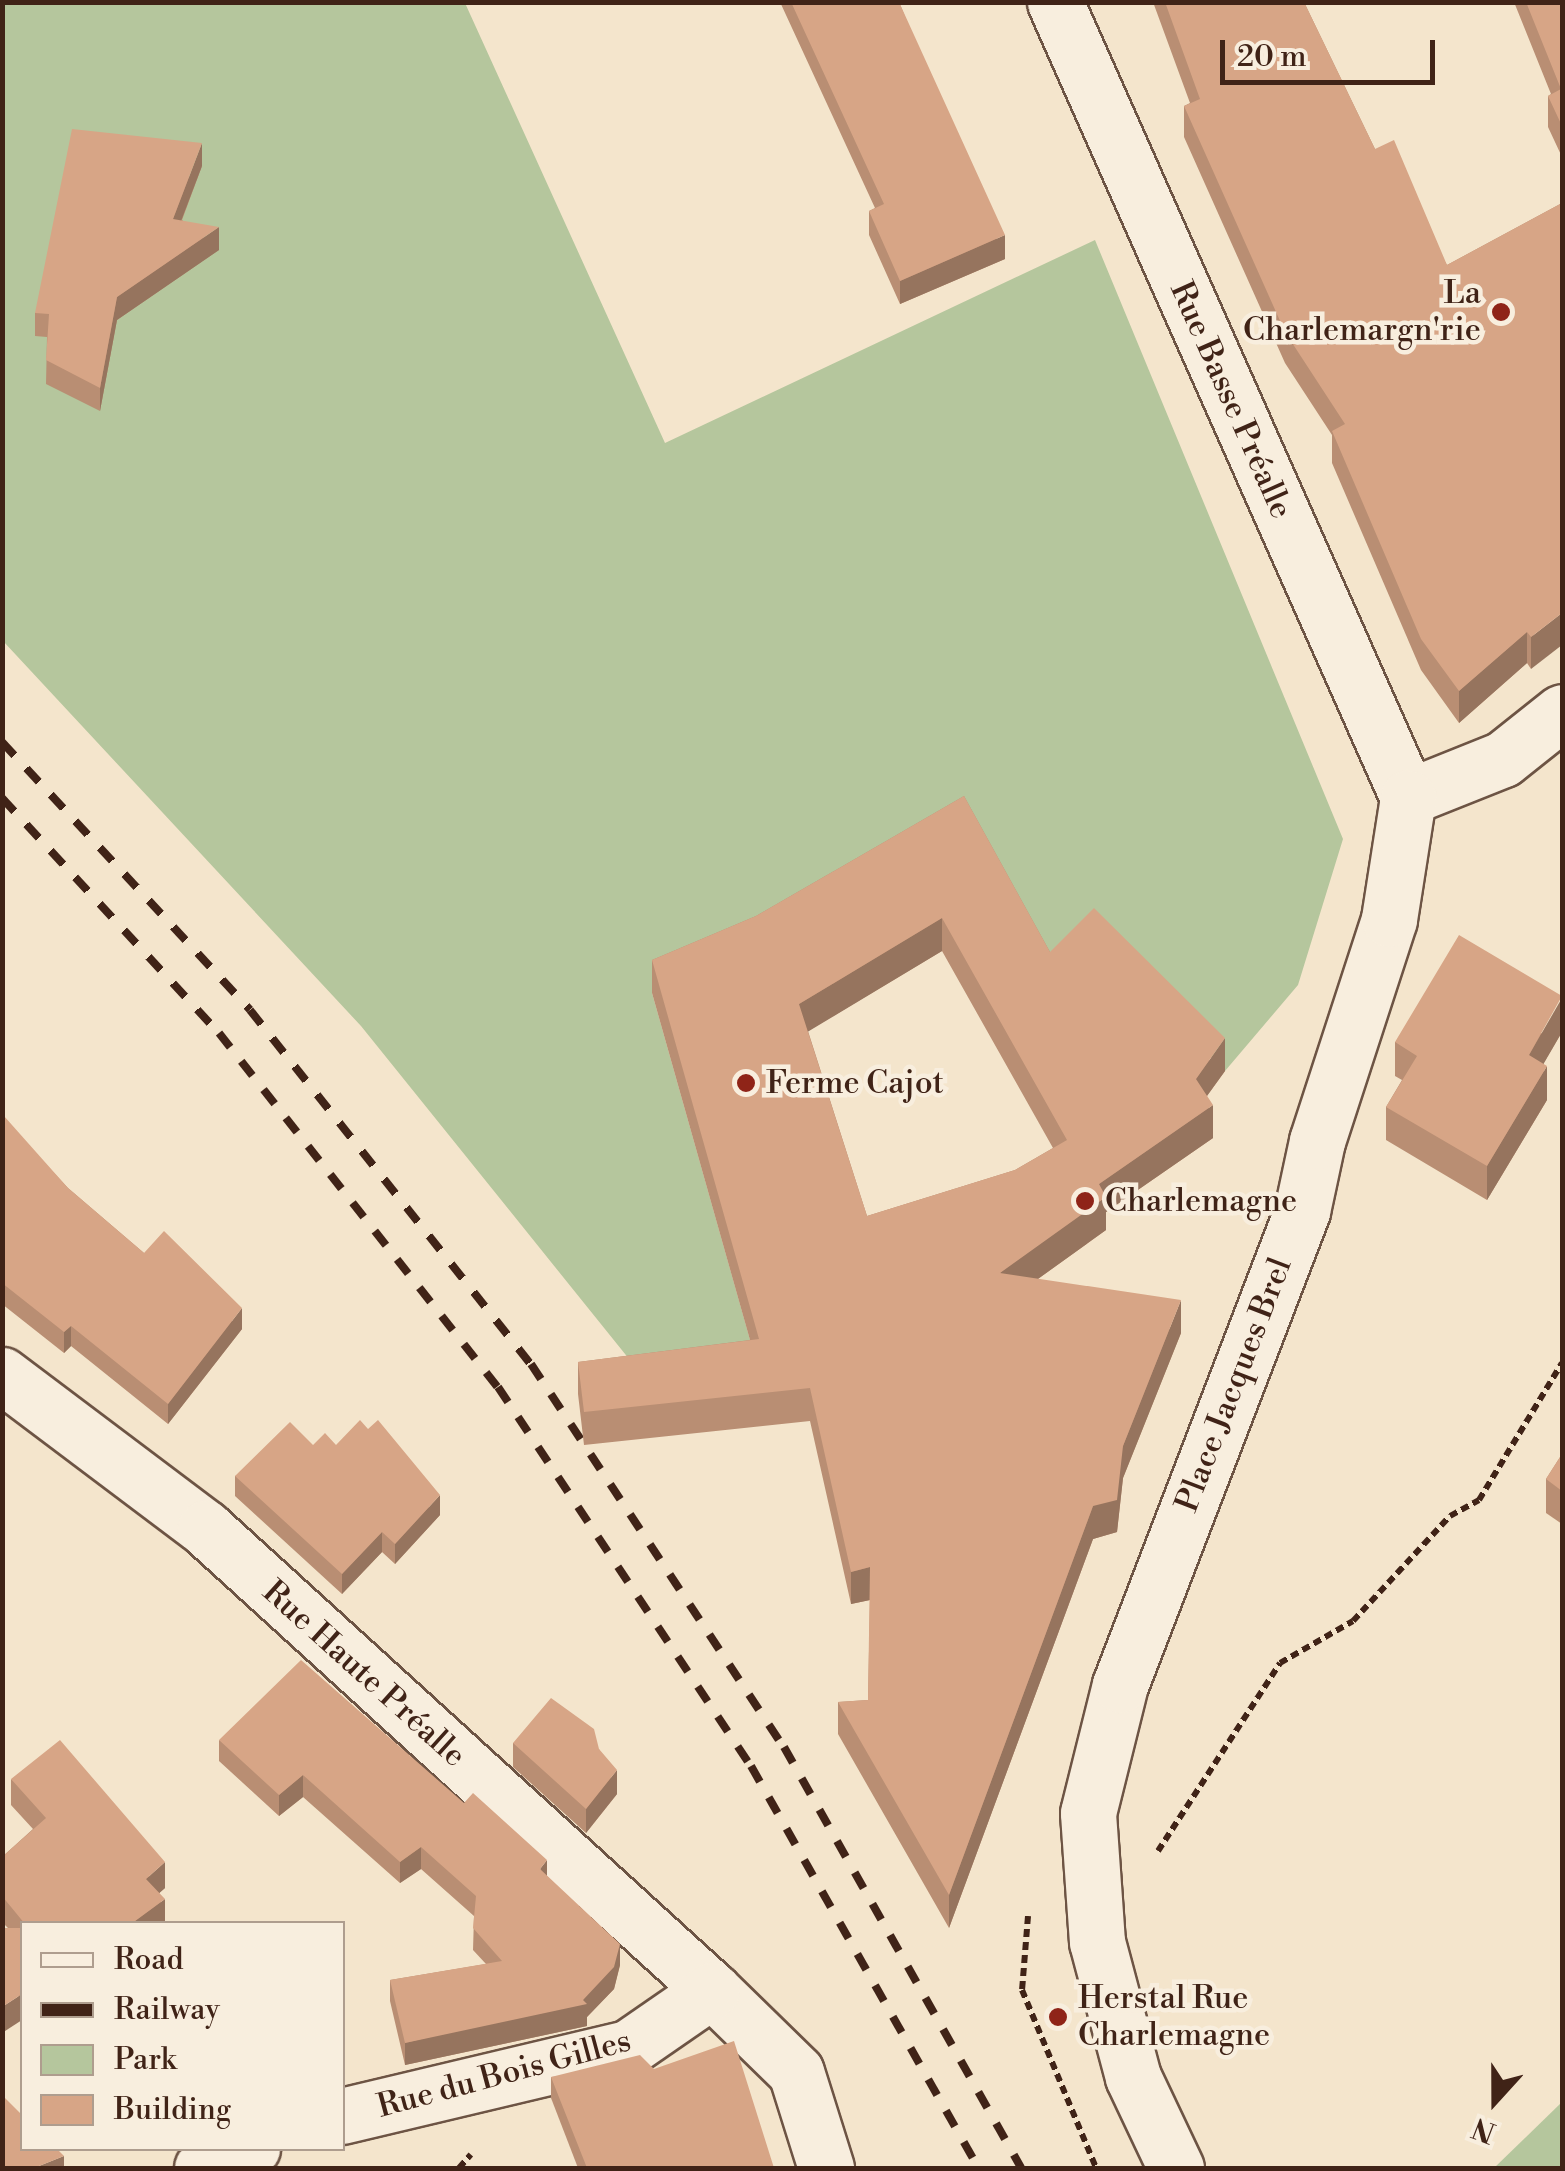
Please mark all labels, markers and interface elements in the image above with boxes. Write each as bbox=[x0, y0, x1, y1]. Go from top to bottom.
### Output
scale bar bbox=[1225, 20, 1440, 82]
text: 20 m bbox=[1237, 38, 1306, 76]
street label: Rue Basse Préalle bbox=[1162, 275, 1300, 525]
place label: La Charlemargn'rie bbox=[1243, 275, 1481, 350]
marker: La Charlemargn'rie bbox=[1490, 301, 1512, 323]
place label: Ferme Cajot bbox=[766, 1064, 944, 1102]
marker: Ferme Cajot bbox=[735, 1072, 757, 1094]
place label: Charlemagne bbox=[1105, 1182, 1297, 1220]
marker: Charlemagne bbox=[1074, 1190, 1096, 1212]
street label: Place Jacques Brel bbox=[1168, 1253, 1300, 1517]
street label: Rue Haute Préalle bbox=[255, 1573, 473, 1775]
legend bbox=[20, 1921, 345, 2151]
text: Road bbox=[114, 1941, 184, 1979]
place label: Herstal Rue Charlemagne bbox=[1078, 1980, 1270, 2055]
text: Railway bbox=[114, 1991, 220, 2029]
marker: Herstal Rue Charlemagne bbox=[1047, 2006, 1069, 2028]
street label: Rue du Bois Gilles bbox=[373, 2022, 635, 2126]
text: Park bbox=[114, 2041, 176, 2079]
north arrow bbox=[1445, 2051, 1545, 2151]
text: Building bbox=[114, 2091, 231, 2129]
text: N bbox=[1467, 2109, 1501, 2150]

